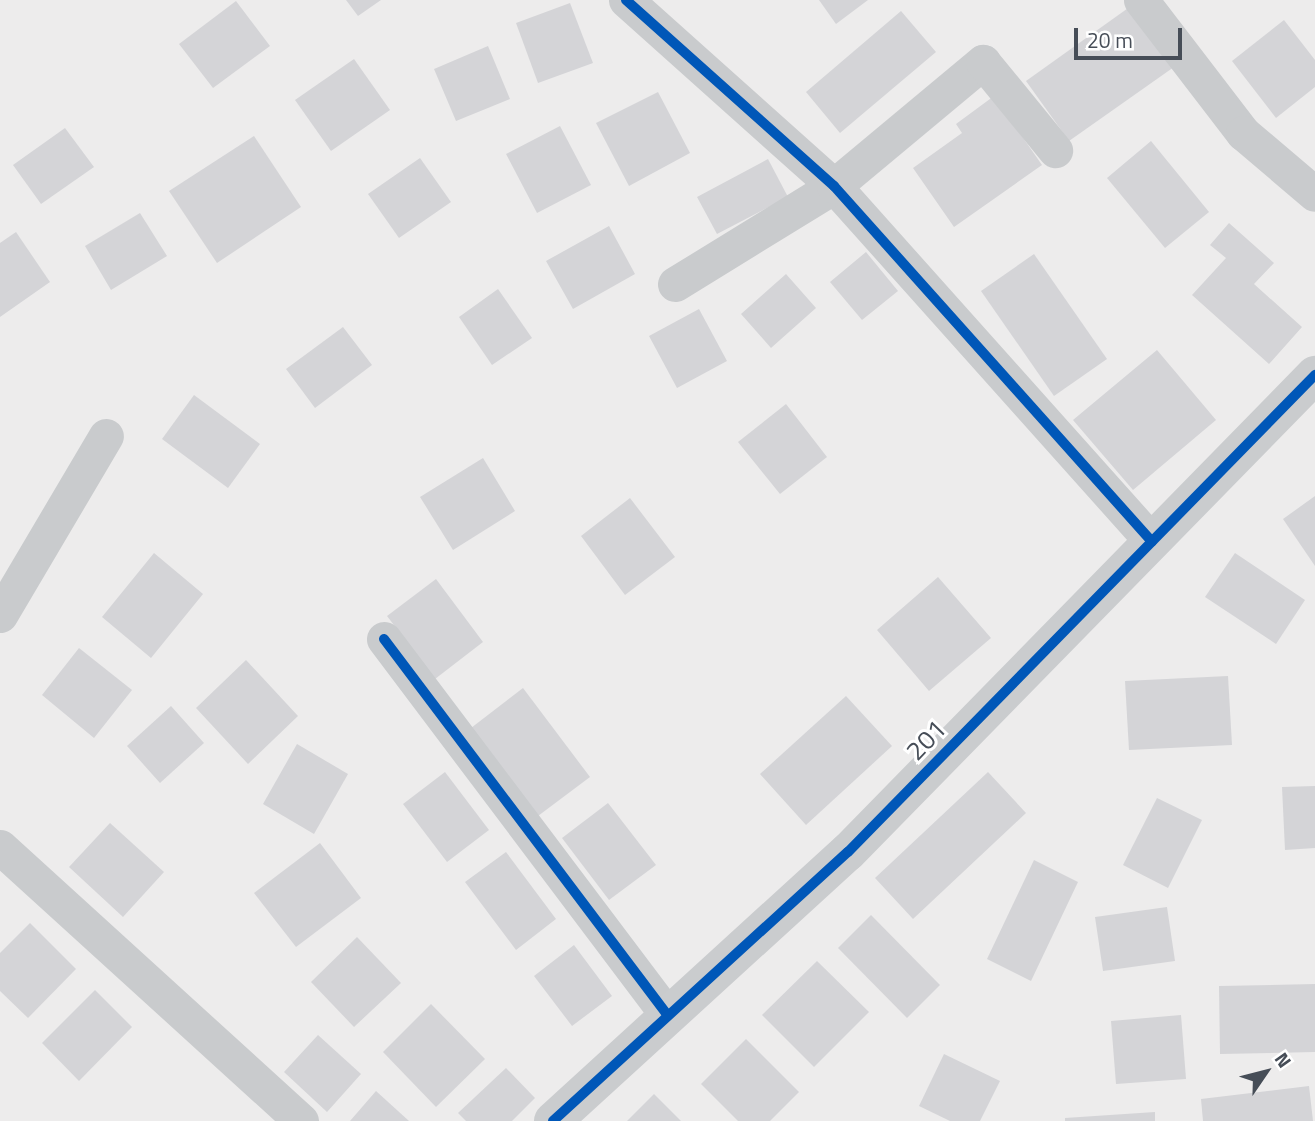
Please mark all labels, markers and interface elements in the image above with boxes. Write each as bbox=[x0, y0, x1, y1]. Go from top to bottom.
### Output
scale bar bbox=[1077, 14, 1186, 58]
text: 20 m bbox=[1087, 24, 1133, 56]
street label: 201 bbox=[900, 713, 952, 767]
north arrow bbox=[1231, 1037, 1301, 1107]
text: N bbox=[1268, 1046, 1299, 1073]

